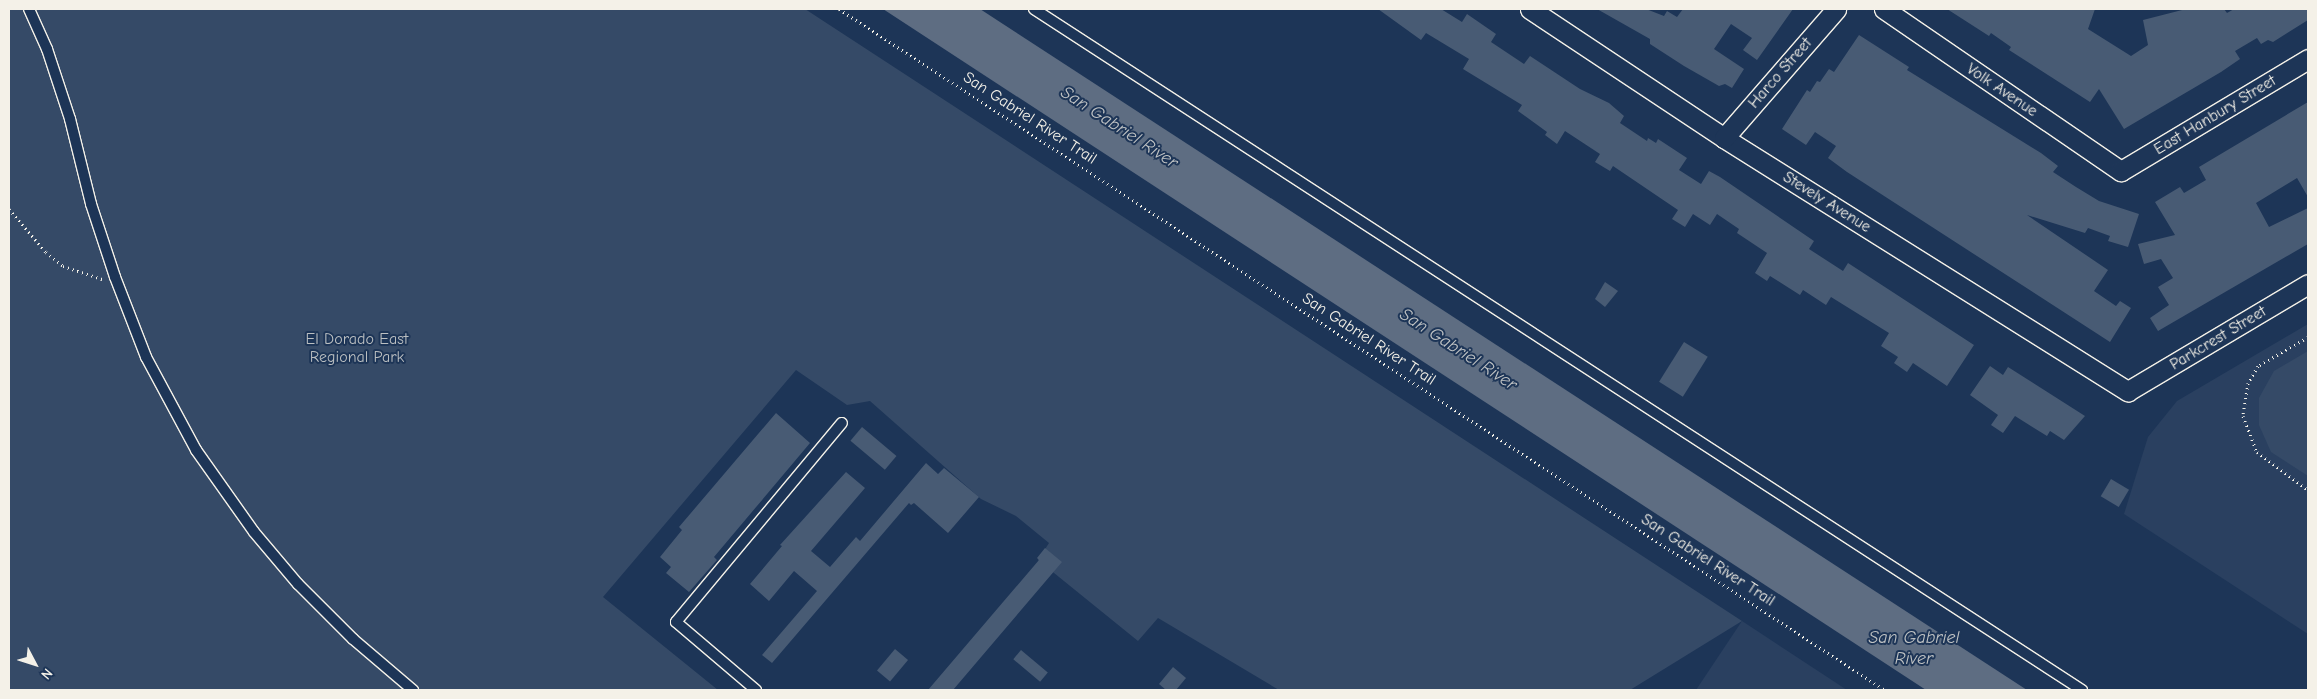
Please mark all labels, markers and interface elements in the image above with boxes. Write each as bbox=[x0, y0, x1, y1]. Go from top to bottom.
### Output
street label: Harco Street bbox=[1744, 34, 1816, 112]
street label: Volk Avenue bbox=[1963, 59, 2041, 121]
street label: San Gabriel River Trail bbox=[960, 68, 1100, 168]
street label: East Hanbury Street bbox=[2151, 71, 2279, 159]
water label: San Gabriel River bbox=[1056, 82, 1182, 174]
street label: Stevely Avenue bbox=[1779, 167, 1875, 237]
street label: San Gabriel River Trail bbox=[1299, 289, 1439, 389]
street label: Parkcrest Street bbox=[2166, 302, 2270, 374]
water label: San Gabriel River bbox=[1395, 304, 1521, 396]
park label: El Dorado East Regional Park bbox=[306, 329, 408, 367]
street label: San Gabriel River Trail bbox=[1638, 510, 1778, 610]
water label: San Gabriel River bbox=[1868, 628, 1960, 670]
north arrow bbox=[10, 639, 60, 689]
text: N bbox=[37, 665, 56, 683]

